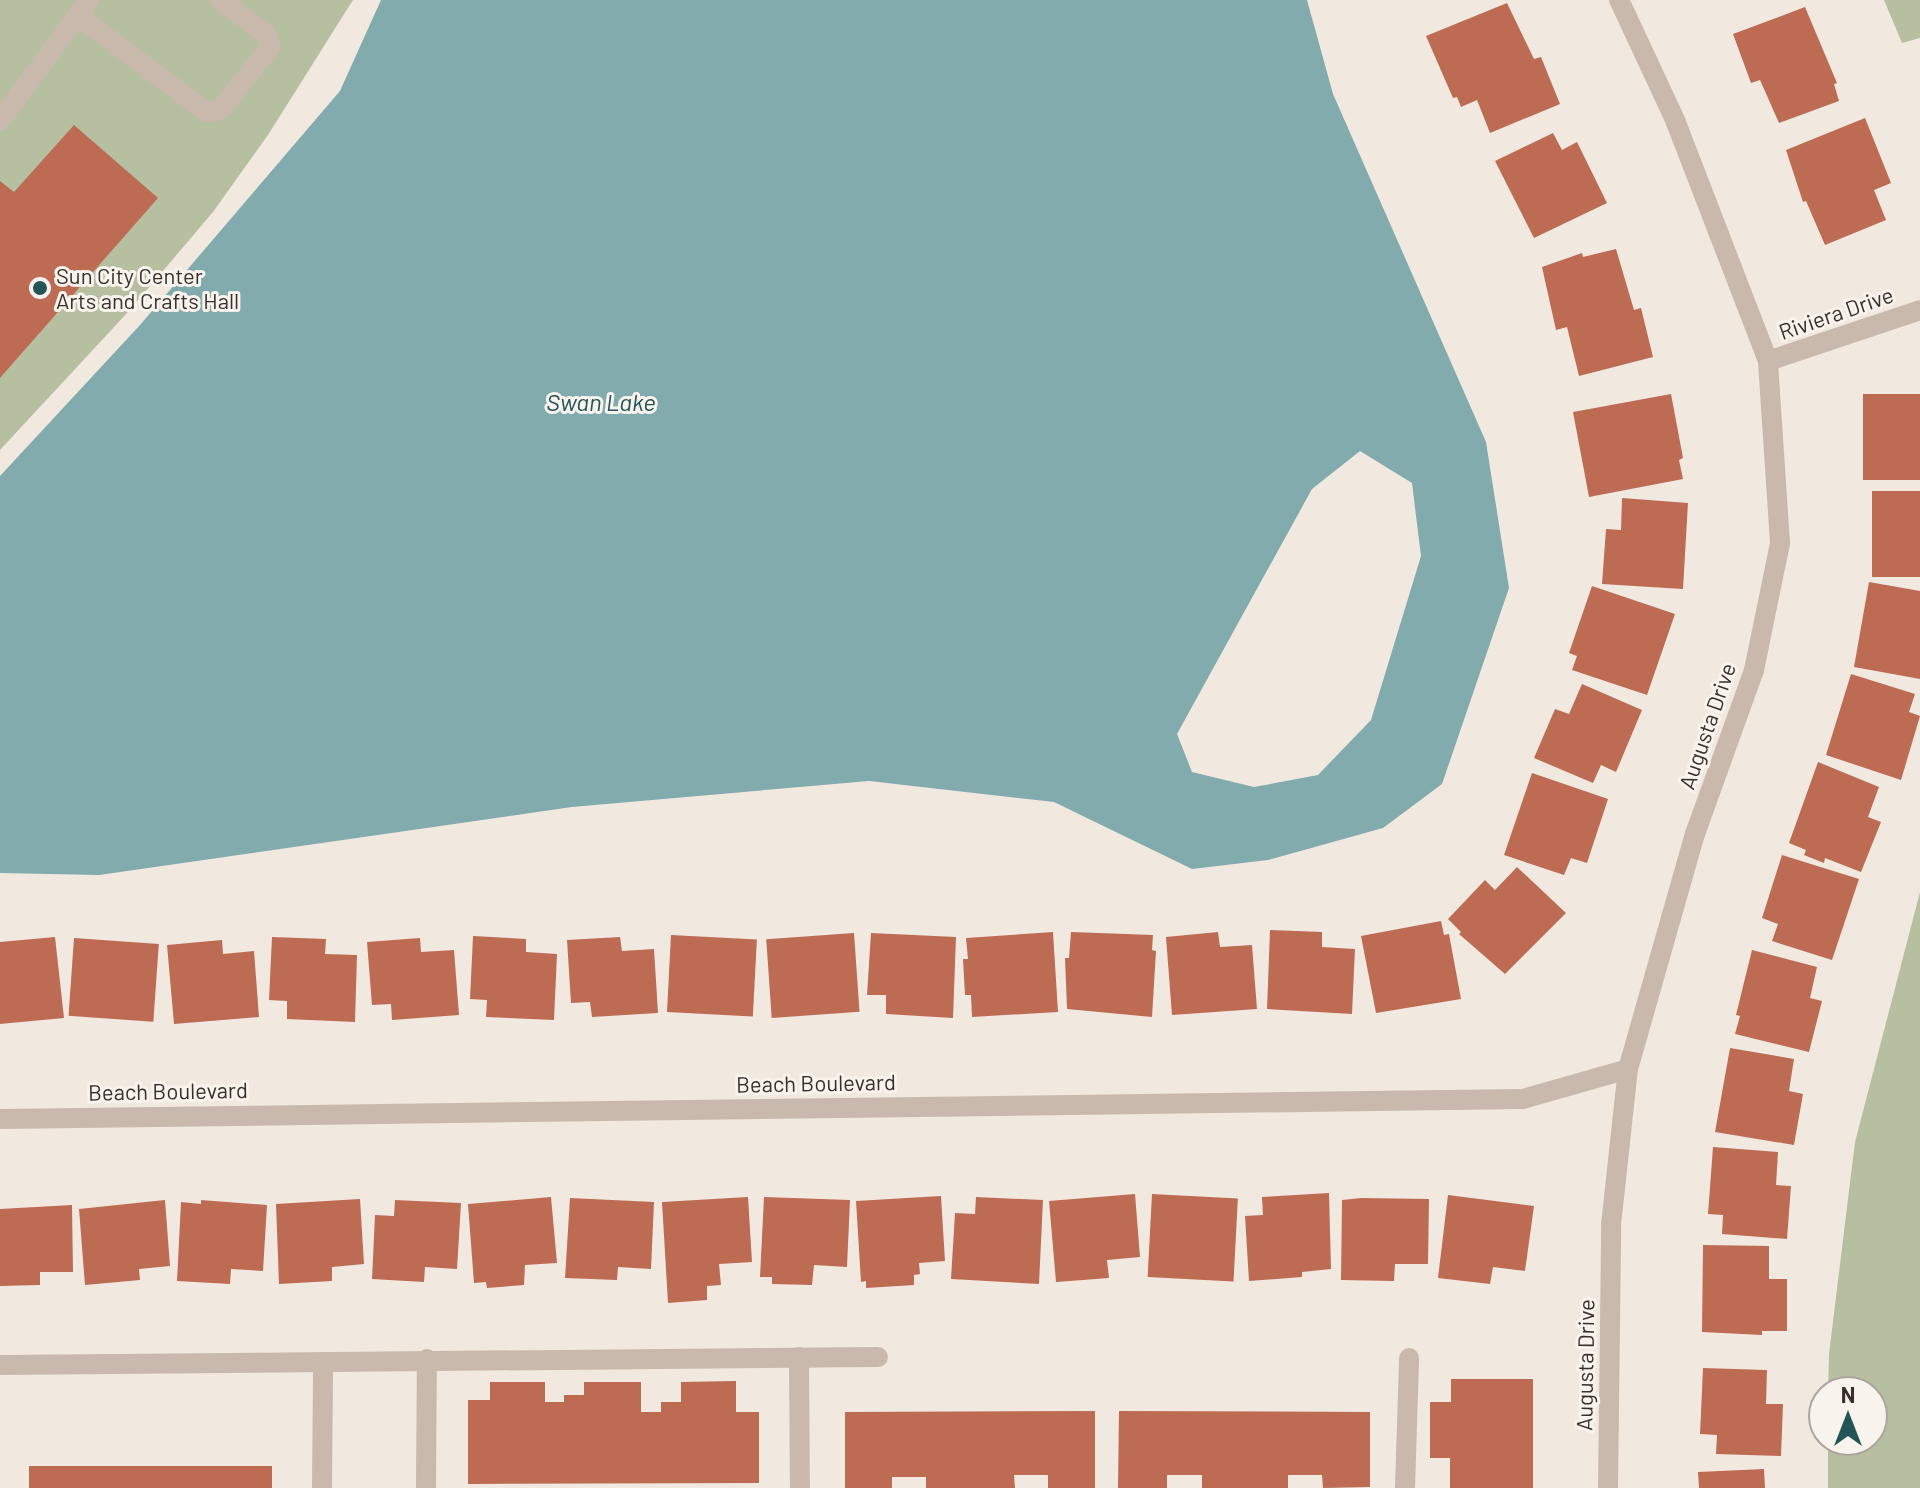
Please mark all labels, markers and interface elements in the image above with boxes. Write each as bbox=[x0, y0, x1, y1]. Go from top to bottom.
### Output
place label: Sun City Center Arts and Crafts Hall bbox=[56, 262, 239, 314]
marker: Sun City Center Arts and Crafts Hall bbox=[31, 279, 49, 297]
street label: Riviera Drive bbox=[1775, 281, 1897, 345]
water label: Swan Lake bbox=[546, 388, 656, 416]
street label: Augusta Drive bbox=[1673, 659, 1741, 793]
street label: Beach Boulevard bbox=[736, 1068, 896, 1098]
street label: Beach Boulevard bbox=[88, 1076, 248, 1106]
street label: Augusta Drive bbox=[1571, 1299, 1599, 1431]
north arrow bbox=[1808, 1376, 1888, 1456]
text: N bbox=[1841, 1381, 1855, 1407]

